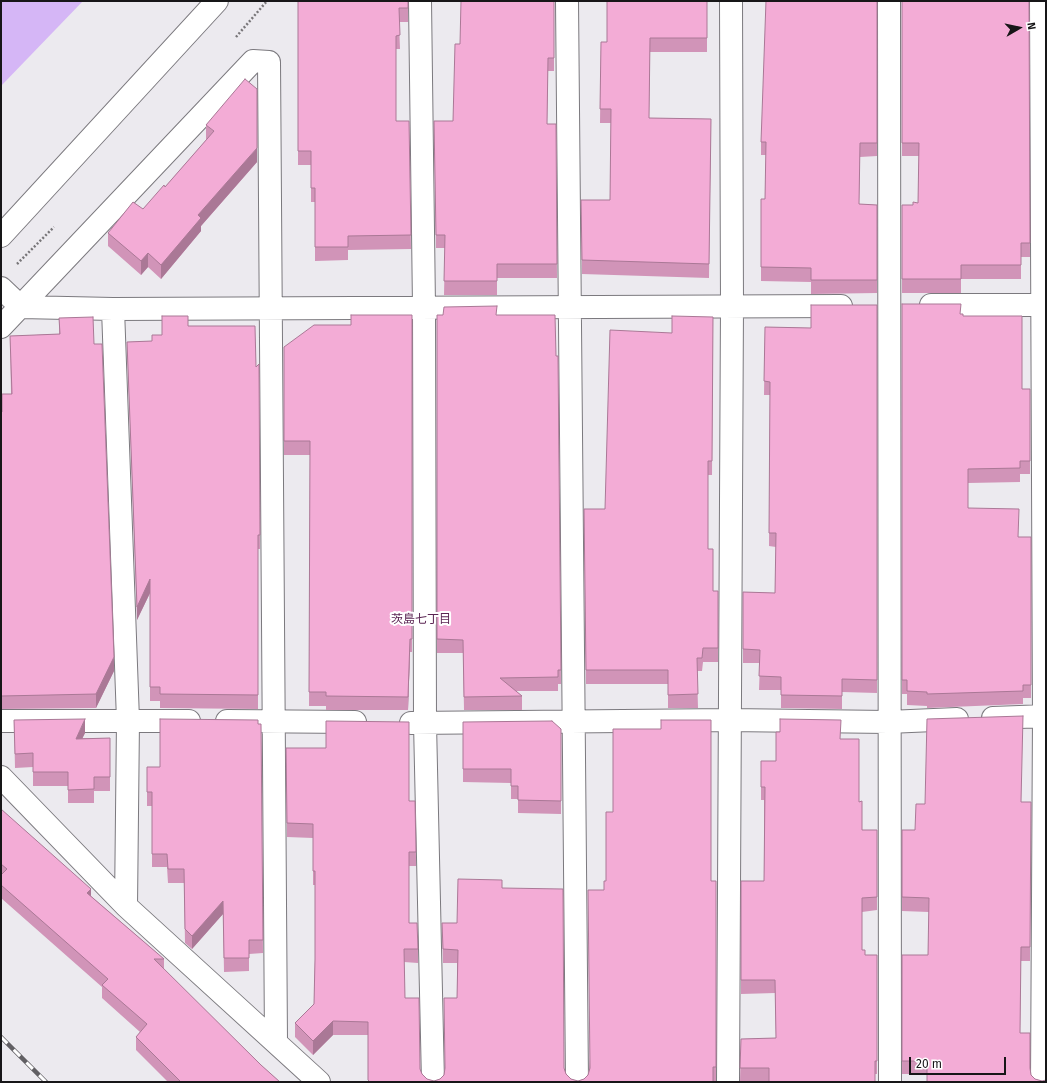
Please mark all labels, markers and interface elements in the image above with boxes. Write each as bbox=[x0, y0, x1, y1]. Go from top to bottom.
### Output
north arrow bbox=[999, 8, 1039, 48]
text: N bbox=[1024, 21, 1038, 31]
district label: 茨島七丁目 bbox=[391, 613, 451, 627]
scale bar bbox=[911, 1049, 1008, 1075]
text: 20 m bbox=[916, 1057, 942, 1071]

